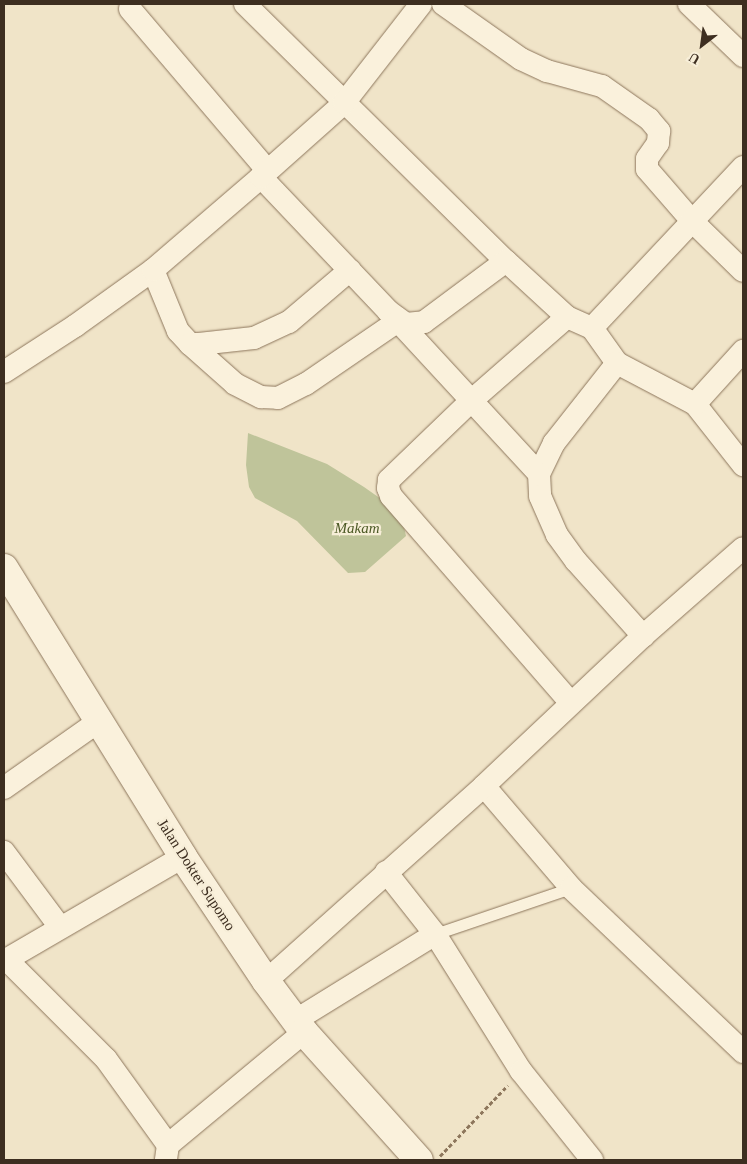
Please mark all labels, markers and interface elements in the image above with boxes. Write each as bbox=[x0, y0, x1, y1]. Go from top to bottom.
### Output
north arrow bbox=[677, 20, 727, 70]
text: U bbox=[686, 49, 702, 67]
park label: Makam bbox=[335, 520, 379, 538]
street label: Jalan Dokter Supomo bbox=[153, 816, 239, 934]

